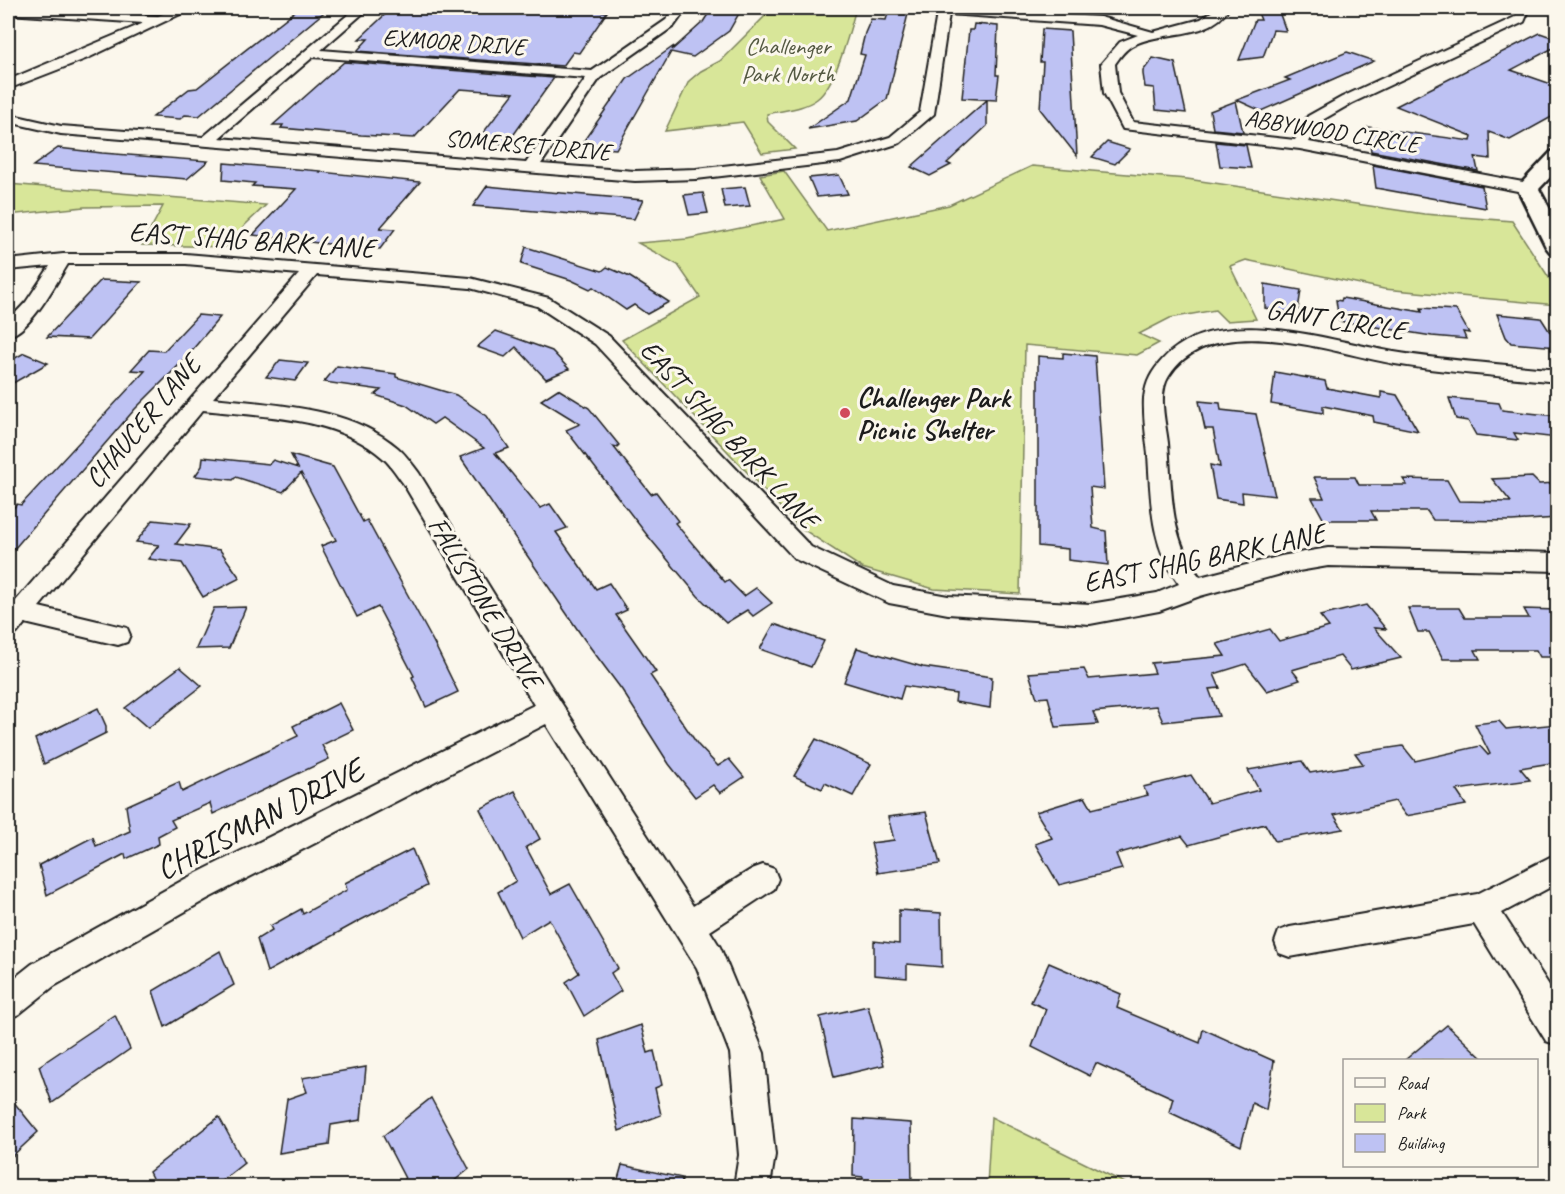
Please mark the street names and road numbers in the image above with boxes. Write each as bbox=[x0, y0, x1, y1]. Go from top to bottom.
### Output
street label: EXMOOR DRIVE bbox=[382, 22, 529, 62]
street label: ABBYWOOD CIRCLE bbox=[1243, 102, 1424, 160]
street label: SOMERSET DRIVE bbox=[444, 123, 615, 167]
street label: EAST SHAG BARK LANE bbox=[128, 213, 380, 266]
street label: GANT CIRCLE bbox=[1264, 291, 1412, 348]
street label: EAST SHAG BARK LANE bbox=[633, 332, 829, 539]
street label: CHAUCER LANE bbox=[77, 345, 210, 495]
street label: FALLSTONE DRIVE bbox=[421, 510, 552, 698]
street label: EAST SHAG BARK LANE bbox=[1080, 514, 1332, 600]
street label: CHRISMAN DRIVE bbox=[149, 746, 374, 889]

